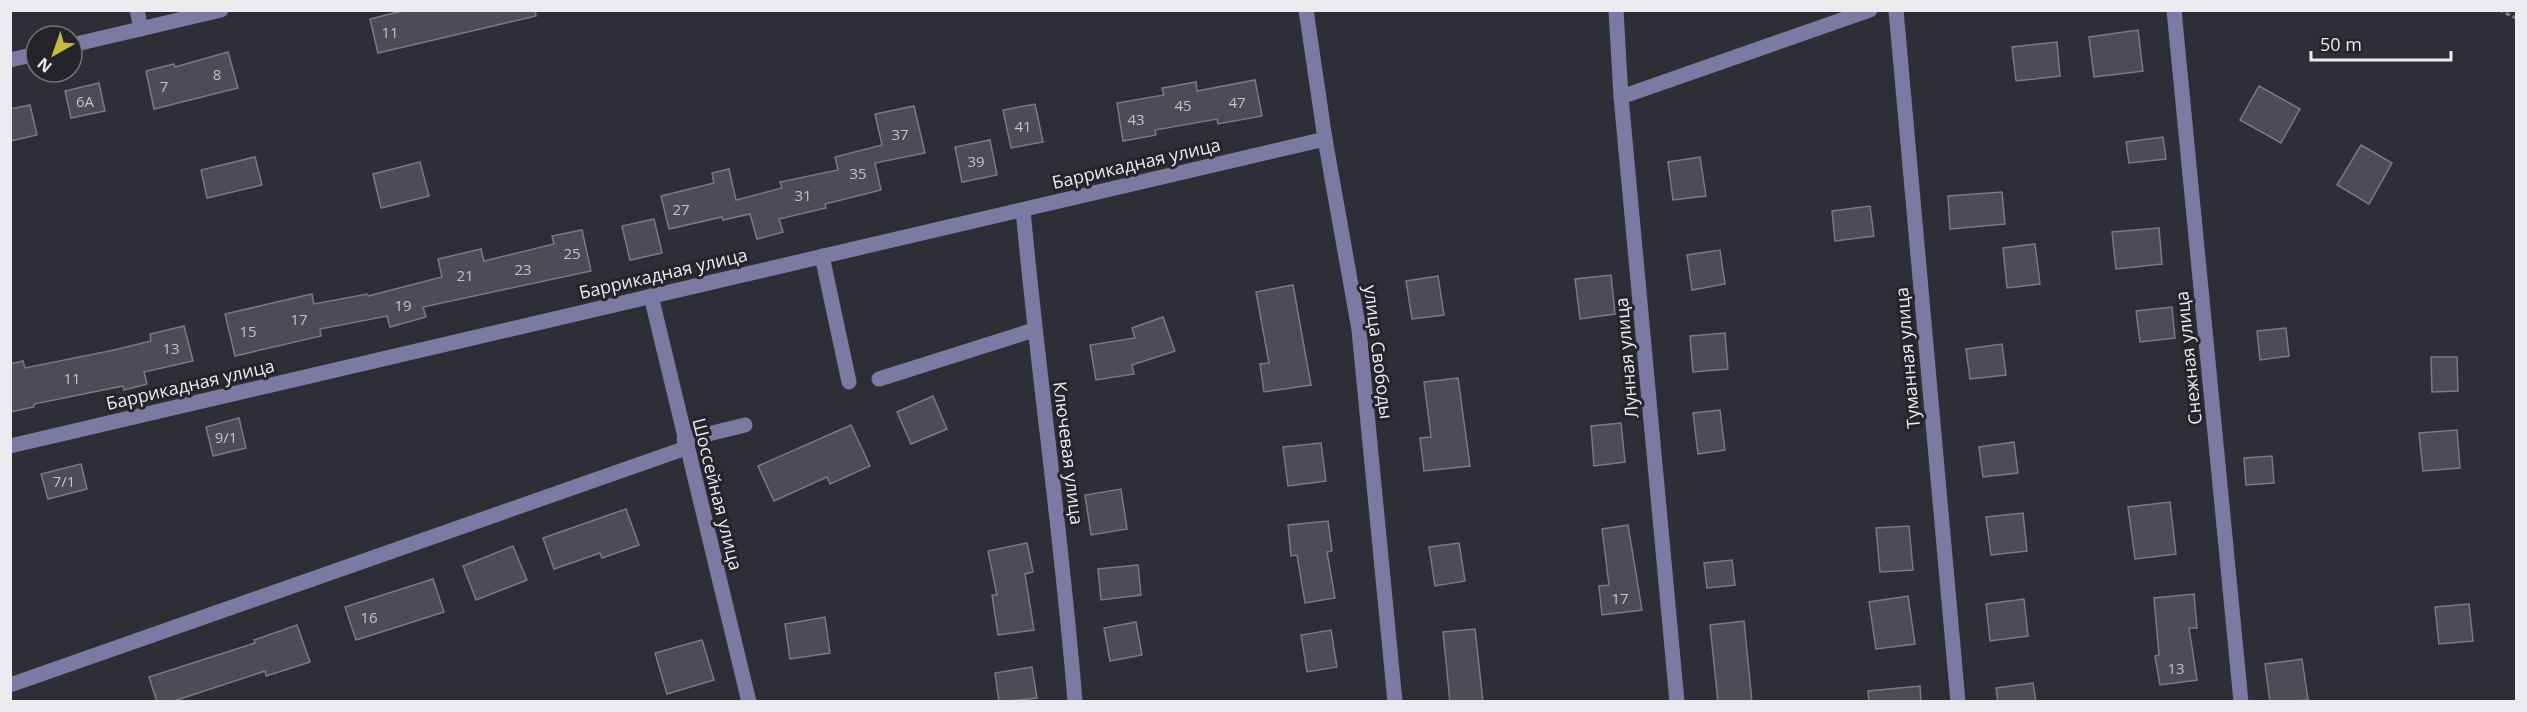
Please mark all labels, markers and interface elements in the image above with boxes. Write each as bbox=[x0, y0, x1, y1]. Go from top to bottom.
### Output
house number: 11 bbox=[381, 22, 399, 42]
north arrow bbox=[24, 24, 84, 84]
scale bar bbox=[2311, 24, 2450, 62]
text: 50 m bbox=[2320, 32, 2362, 56]
text: N bbox=[32, 53, 56, 78]
house number: 8 bbox=[213, 64, 221, 84]
house number: 7 bbox=[160, 76, 168, 96]
house number: 6А bbox=[76, 91, 95, 111]
house number: 47 bbox=[1228, 92, 1246, 112]
house number: 45 bbox=[1174, 95, 1192, 115]
house number: 43 bbox=[1127, 109, 1145, 129]
house number: 41 bbox=[1014, 116, 1032, 136]
house number: 37 bbox=[891, 124, 909, 144]
street label: Баррикадная улица bbox=[1049, 132, 1223, 194]
house number: 39 bbox=[967, 151, 985, 171]
house number: 35 bbox=[849, 163, 867, 183]
house number: 31 bbox=[794, 185, 812, 205]
house number: 27 bbox=[672, 199, 690, 219]
street label: Баррикадная улица bbox=[576, 242, 750, 304]
house number: 25 bbox=[563, 243, 581, 263]
house number: 23 bbox=[514, 259, 532, 279]
house number: 21 bbox=[456, 265, 474, 285]
street label: улица Свободы bbox=[1359, 284, 1399, 420]
street label: Туманная улица bbox=[1889, 286, 1925, 430]
street label: Снежная улица bbox=[2169, 290, 2207, 426]
house number: 19 bbox=[394, 295, 412, 315]
street label: Лунная улица bbox=[1609, 297, 1643, 419]
house number: 17 bbox=[290, 309, 308, 329]
house number: 15 bbox=[239, 321, 257, 341]
house number: 13 bbox=[162, 338, 180, 358]
street label: Баррикадная улица bbox=[103, 353, 277, 415]
house number: 11 bbox=[63, 368, 81, 388]
street label: Ключевая улица bbox=[1048, 380, 1090, 526]
street label: Шоссейная улица bbox=[687, 415, 749, 573]
house number: 9/1 bbox=[215, 427, 237, 447]
house number: 7/1 bbox=[53, 471, 75, 491]
house number: 17 bbox=[1611, 588, 1629, 608]
house number: 16 bbox=[360, 607, 378, 627]
house number: 13 bbox=[2167, 658, 2185, 678]

